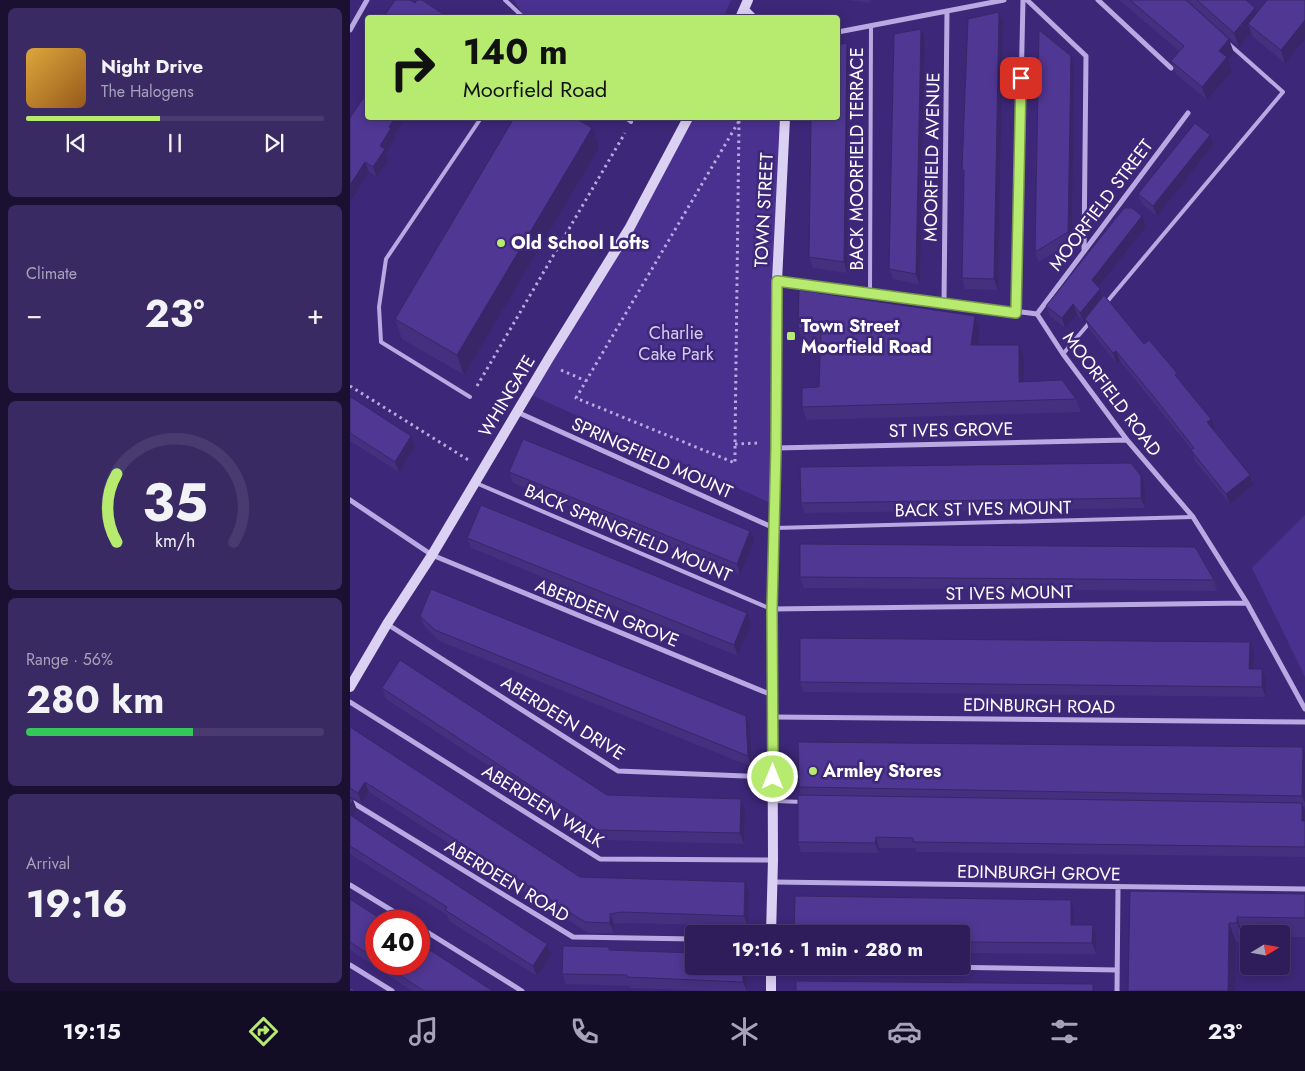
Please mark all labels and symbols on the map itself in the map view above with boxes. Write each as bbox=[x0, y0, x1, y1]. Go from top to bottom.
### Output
street label: BACK MOORFIELD TERRACE bbox=[844, 47, 870, 271]
pin bbox=[1000, 57, 1042, 99]
street label: MOORFIELD AVENUE bbox=[918, 72, 946, 242]
street label: MOORFIELD STREET bbox=[1043, 133, 1159, 276]
street label: TOWN STREET bbox=[748, 151, 780, 268]
place label: Old School Lofts bbox=[511, 230, 649, 256]
marker: Old School Lofts bbox=[495, 237, 507, 249]
place label: Town Street Moorfield Road bbox=[801, 313, 932, 360]
park label: Charlie Cake Park bbox=[638, 320, 714, 367]
street label: MOORFIELD ROAD bbox=[1056, 326, 1168, 462]
marker: Town Street Moorfield Road bbox=[785, 330, 797, 342]
street label: WHINGATE bbox=[472, 350, 542, 442]
street label: SPRINGFIELD MOUNT bbox=[567, 411, 737, 505]
street label: ST IVES GROVE bbox=[888, 416, 1014, 444]
street label: BACK SPRINGFIELD MOUNT bbox=[520, 478, 736, 589]
street label: BACK ST IVES MOUNT bbox=[895, 494, 1072, 524]
street label: ABERDEEN GROVE bbox=[531, 572, 683, 654]
street label: ST IVES MOUNT bbox=[945, 579, 1074, 607]
street label: ABERDEEN DRIVE bbox=[496, 669, 630, 767]
street label: EDINBURGH ROAD bbox=[963, 692, 1115, 720]
position arrow bbox=[746, 750, 798, 802]
street label: ABERDEEN WALK bbox=[477, 758, 610, 854]
place label: Armley Stores bbox=[822, 758, 941, 784]
marker: Armley Stores bbox=[807, 765, 819, 777]
street label: ABERDEEN ROAD bbox=[440, 833, 574, 929]
street label: EDINBURGH GROVE bbox=[957, 859, 1121, 887]
speed limit sign: 40 bbox=[365, 910, 430, 975]
north arrow bbox=[1240, 925, 1290, 975]

